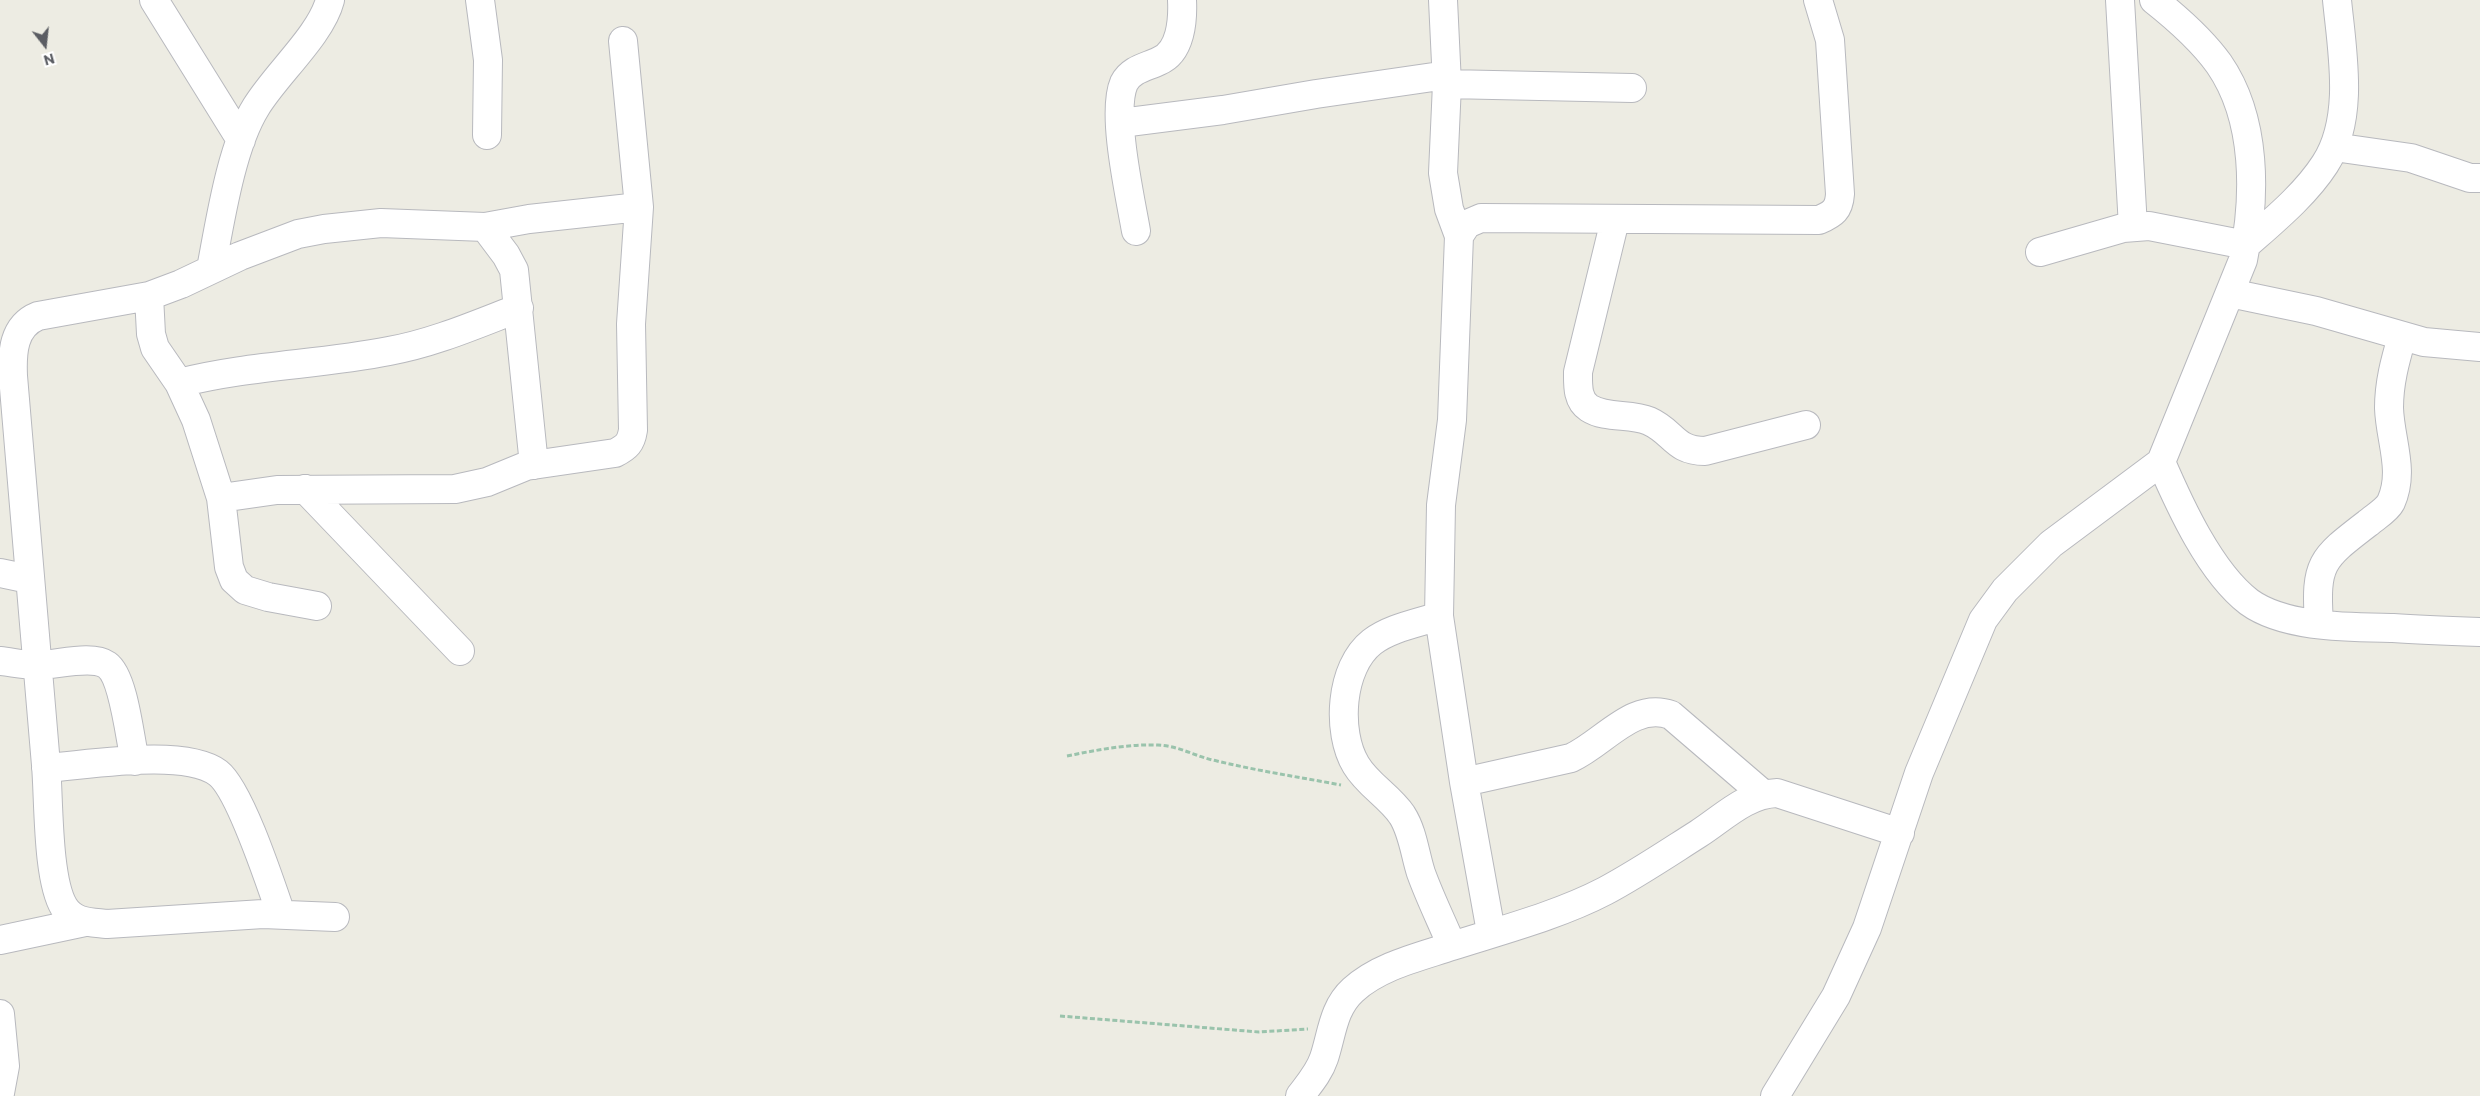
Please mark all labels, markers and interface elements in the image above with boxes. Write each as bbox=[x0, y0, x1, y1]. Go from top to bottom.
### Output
north arrow bbox=[20, 20, 70, 70]
text: N bbox=[42, 50, 57, 70]

